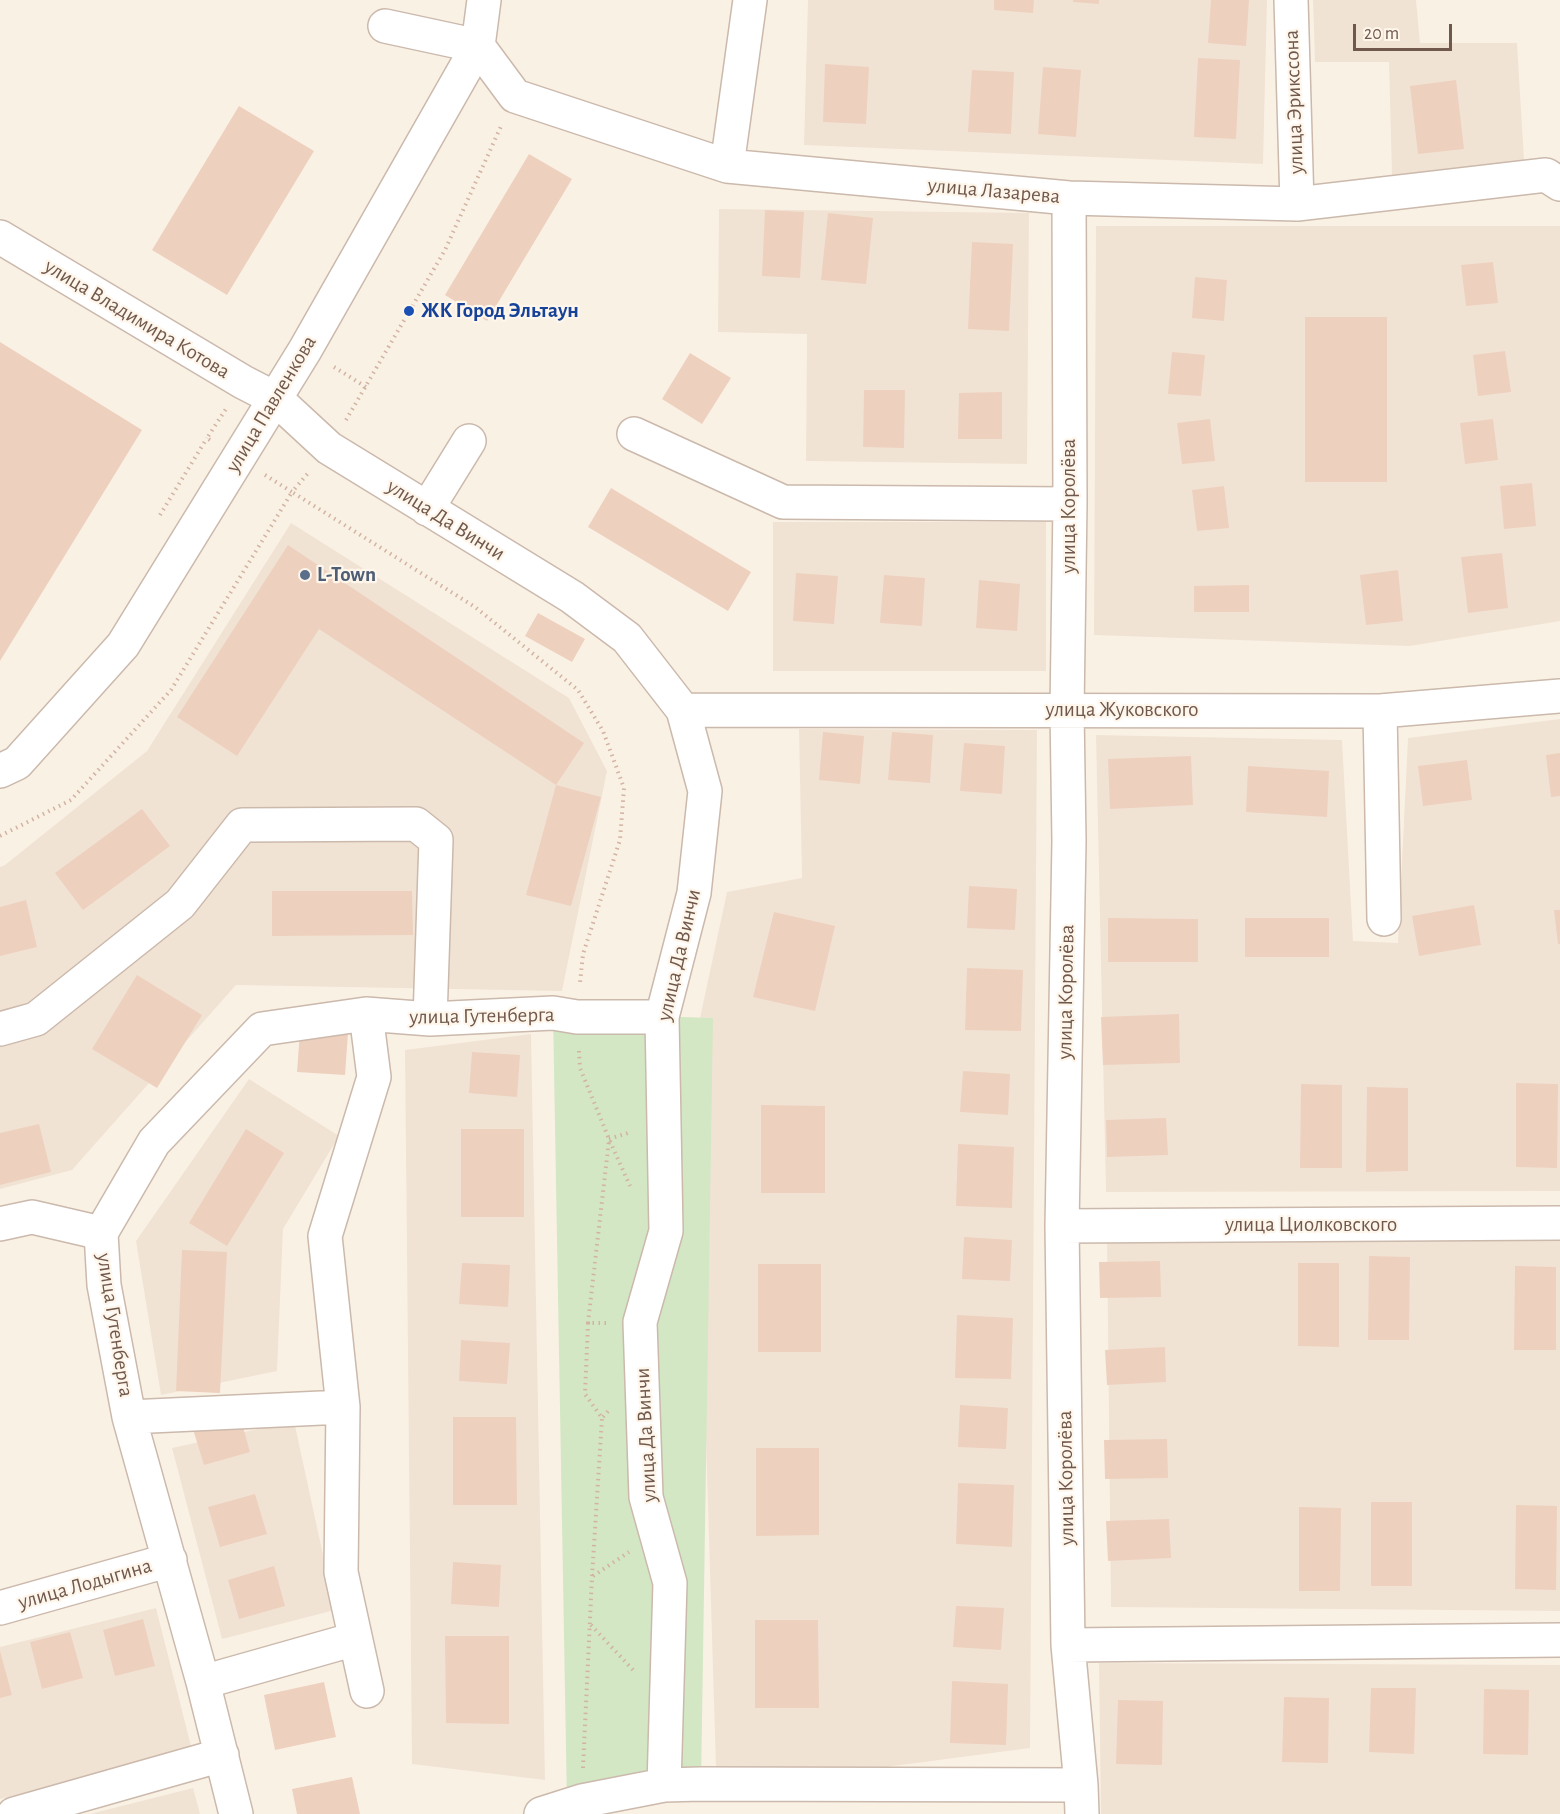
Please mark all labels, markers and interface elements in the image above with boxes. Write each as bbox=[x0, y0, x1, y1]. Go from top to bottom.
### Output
scale bar bbox=[1356, 12, 1455, 50]
text: 20 m bbox=[1364, 25, 1399, 43]
street label: улица Эрикссона bbox=[1279, 30, 1309, 174]
street label: улица Лазарева bbox=[927, 173, 1061, 209]
street label: улица Владимира Котова bbox=[40, 254, 234, 384]
place label: ЖК Город Эльтаун bbox=[421, 298, 579, 324]
marker: ЖК Город Эльтаун bbox=[402, 304, 416, 318]
street label: улица Павленкова bbox=[220, 331, 322, 477]
street label: улица Королёва bbox=[1056, 439, 1082, 573]
street label: улица Да Винчи bbox=[382, 474, 510, 566]
place label: L-Town bbox=[317, 562, 376, 588]
marker: L-Town bbox=[298, 568, 312, 582]
street label: улица Жуковского bbox=[1046, 697, 1198, 723]
street label: улица Да Винчи bbox=[652, 887, 706, 1023]
street label: улица Королёва bbox=[1052, 924, 1080, 1060]
street label: улица Гутенберга bbox=[409, 1002, 555, 1030]
street label: улица Циолковского bbox=[1225, 1212, 1397, 1238]
street label: улица Гутенберга bbox=[91, 1251, 139, 1399]
street label: улица Да Винчи bbox=[630, 1367, 662, 1503]
street label: улица Королёва bbox=[1052, 1410, 1080, 1546]
street label: улица Лодыгина bbox=[15, 1553, 155, 1615]

